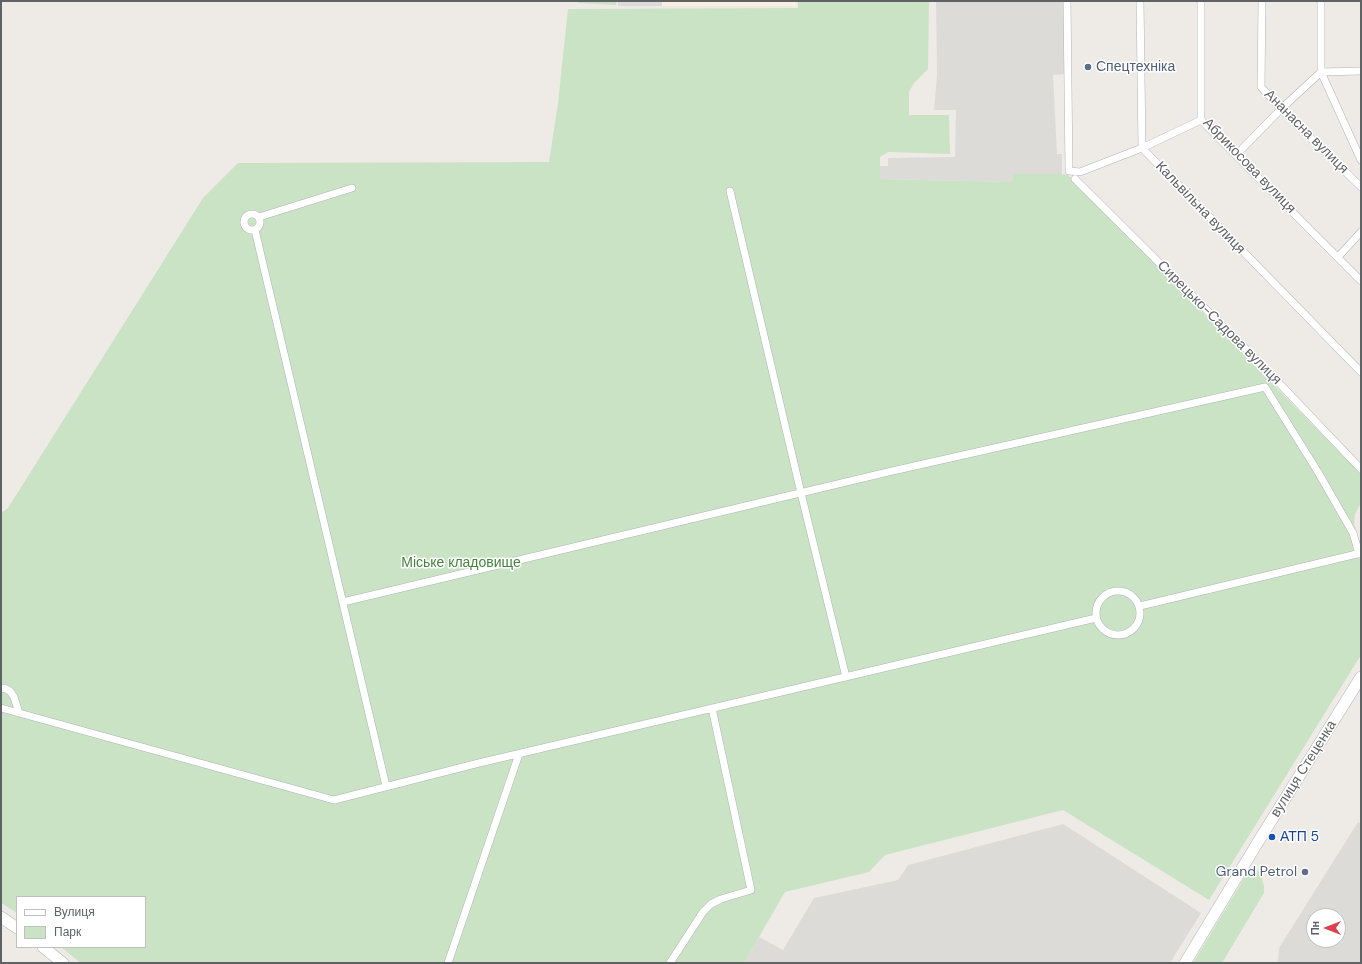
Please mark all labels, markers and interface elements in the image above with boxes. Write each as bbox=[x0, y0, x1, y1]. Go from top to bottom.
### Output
place label: Спецтехніка bbox=[1096, 59, 1175, 75]
marker: Спецтехніка bbox=[1083, 62, 1093, 72]
street label: Ананасна вулиця bbox=[1260, 86, 1352, 178]
street label: Абрикосова вулиця bbox=[1199, 115, 1299, 217]
street label: Кальвільна вулиця bbox=[1152, 158, 1248, 258]
street label: Сирецько-Садова вулиця bbox=[1153, 257, 1285, 389]
park label: Міське кладовище bbox=[401, 555, 521, 571]
street label: вулиця Стеценка bbox=[1267, 718, 1341, 820]
place label: АТП 5 bbox=[1280, 829, 1319, 845]
marker: АТП 5 bbox=[1267, 832, 1277, 842]
place label: Grand Petrol bbox=[1216, 864, 1297, 880]
marker: Grand Petrol bbox=[1300, 867, 1310, 877]
legend bbox=[16, 896, 146, 948]
text: Вулиця bbox=[54, 904, 95, 920]
north arrow bbox=[1306, 908, 1346, 948]
text: Пн bbox=[1308, 921, 1322, 935]
text: Парк bbox=[54, 924, 81, 940]

